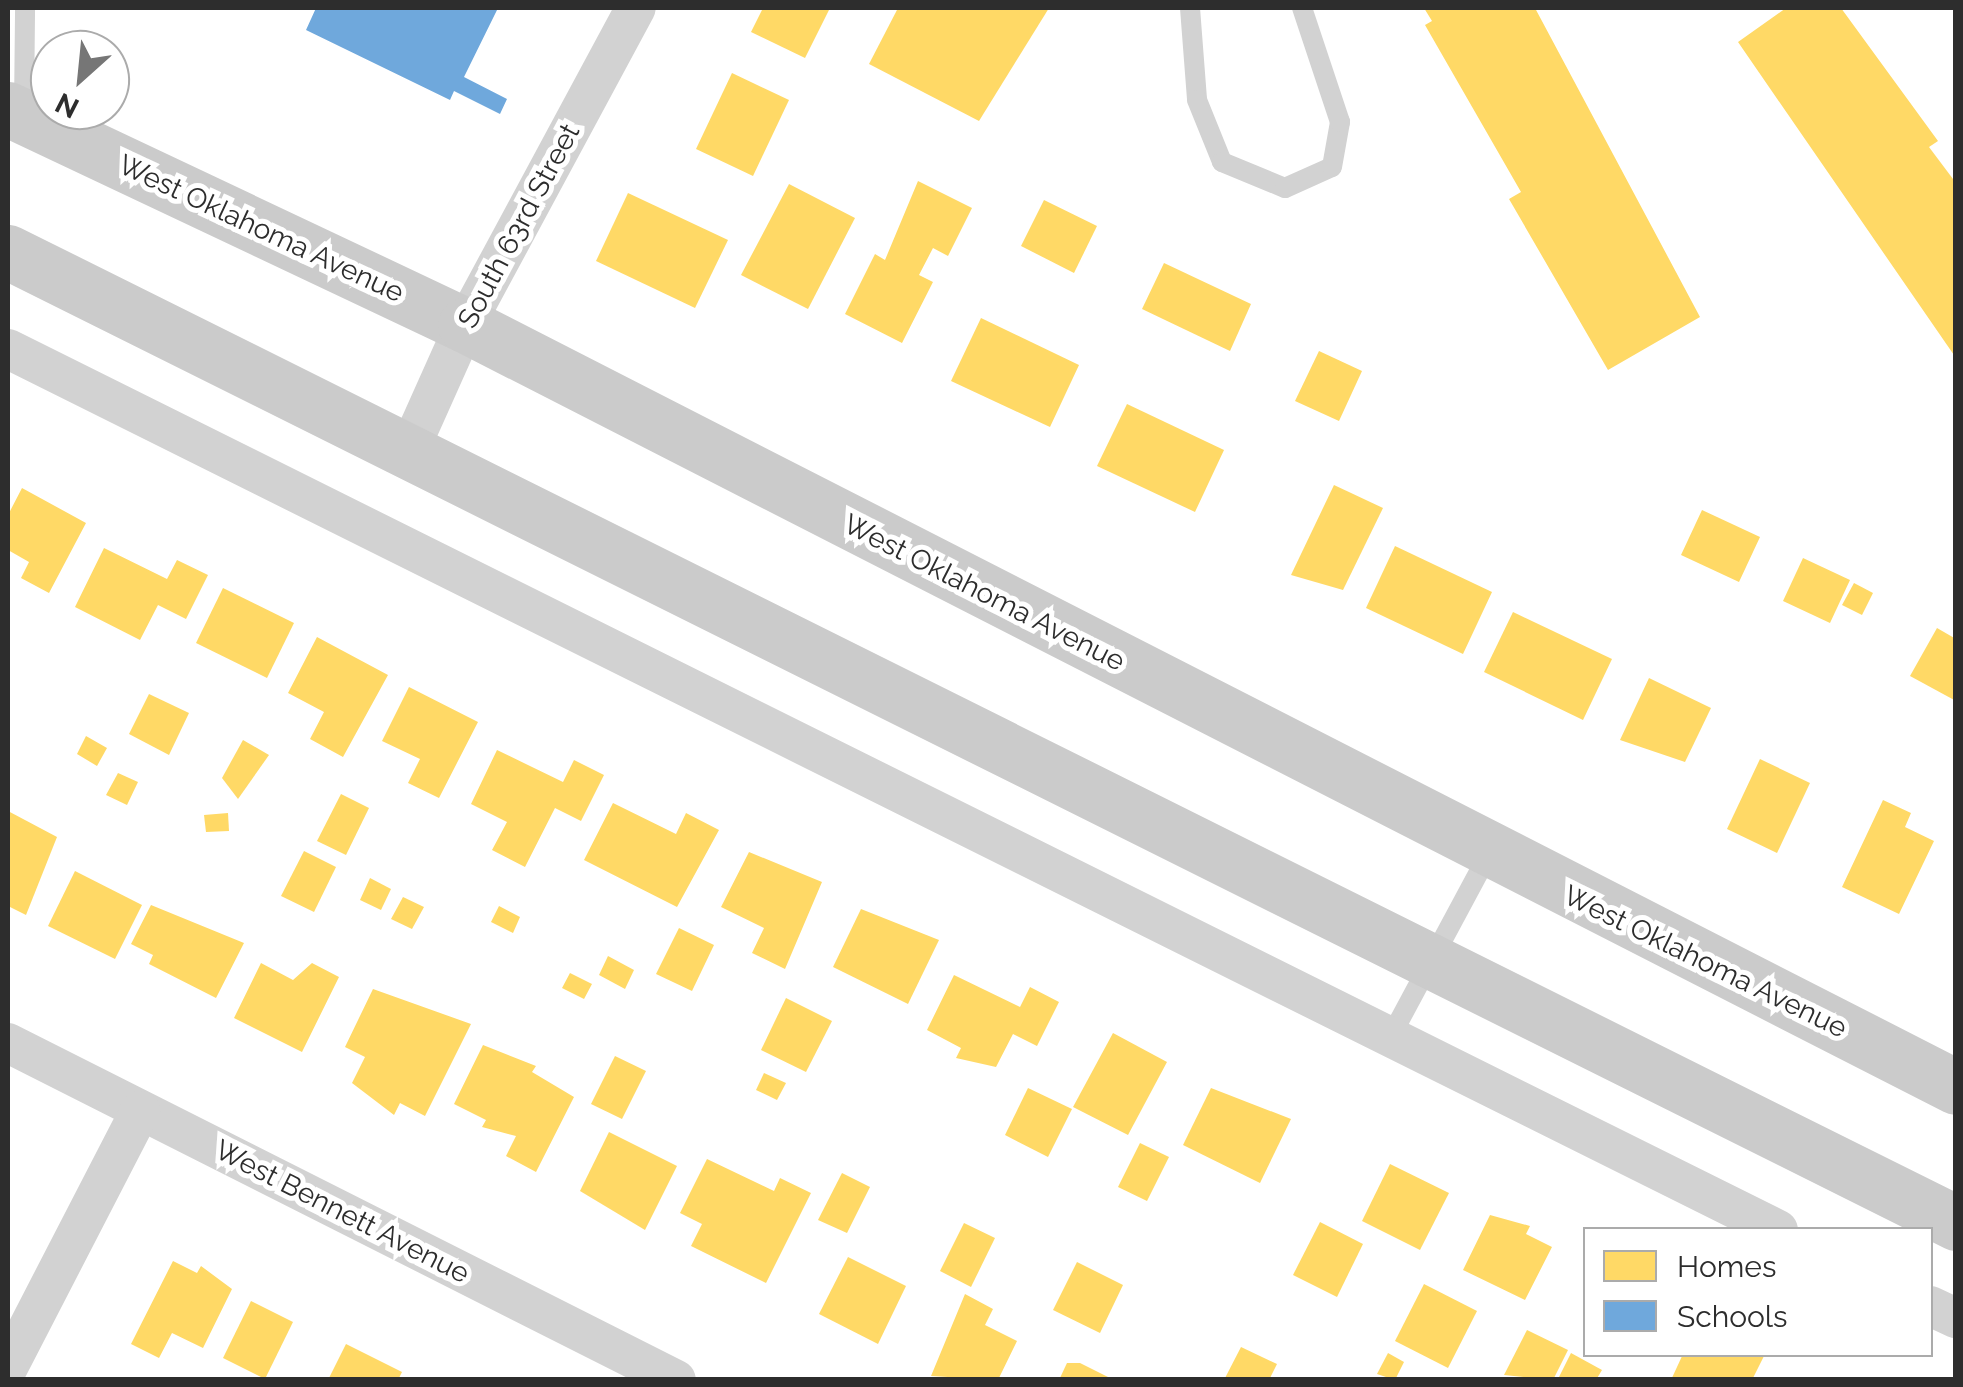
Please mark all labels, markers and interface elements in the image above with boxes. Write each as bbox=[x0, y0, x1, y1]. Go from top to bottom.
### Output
north arrow bbox=[30, 30, 130, 130]
text: N bbox=[50, 86, 84, 125]
street label: South 63rd Street bbox=[451, 118, 587, 334]
street label: West Oklahoma Avenue bbox=[113, 148, 409, 310]
street label: West Oklahoma Avenue bbox=[837, 507, 1131, 679]
street label: West Oklahoma Avenue bbox=[1557, 879, 1853, 1045]
street label: West Bennett Avenue bbox=[209, 1133, 475, 1291]
legend bbox=[1583, 1227, 1933, 1357]
text: Homes bbox=[1677, 1249, 1776, 1284]
text: Schools bbox=[1677, 1299, 1788, 1334]

